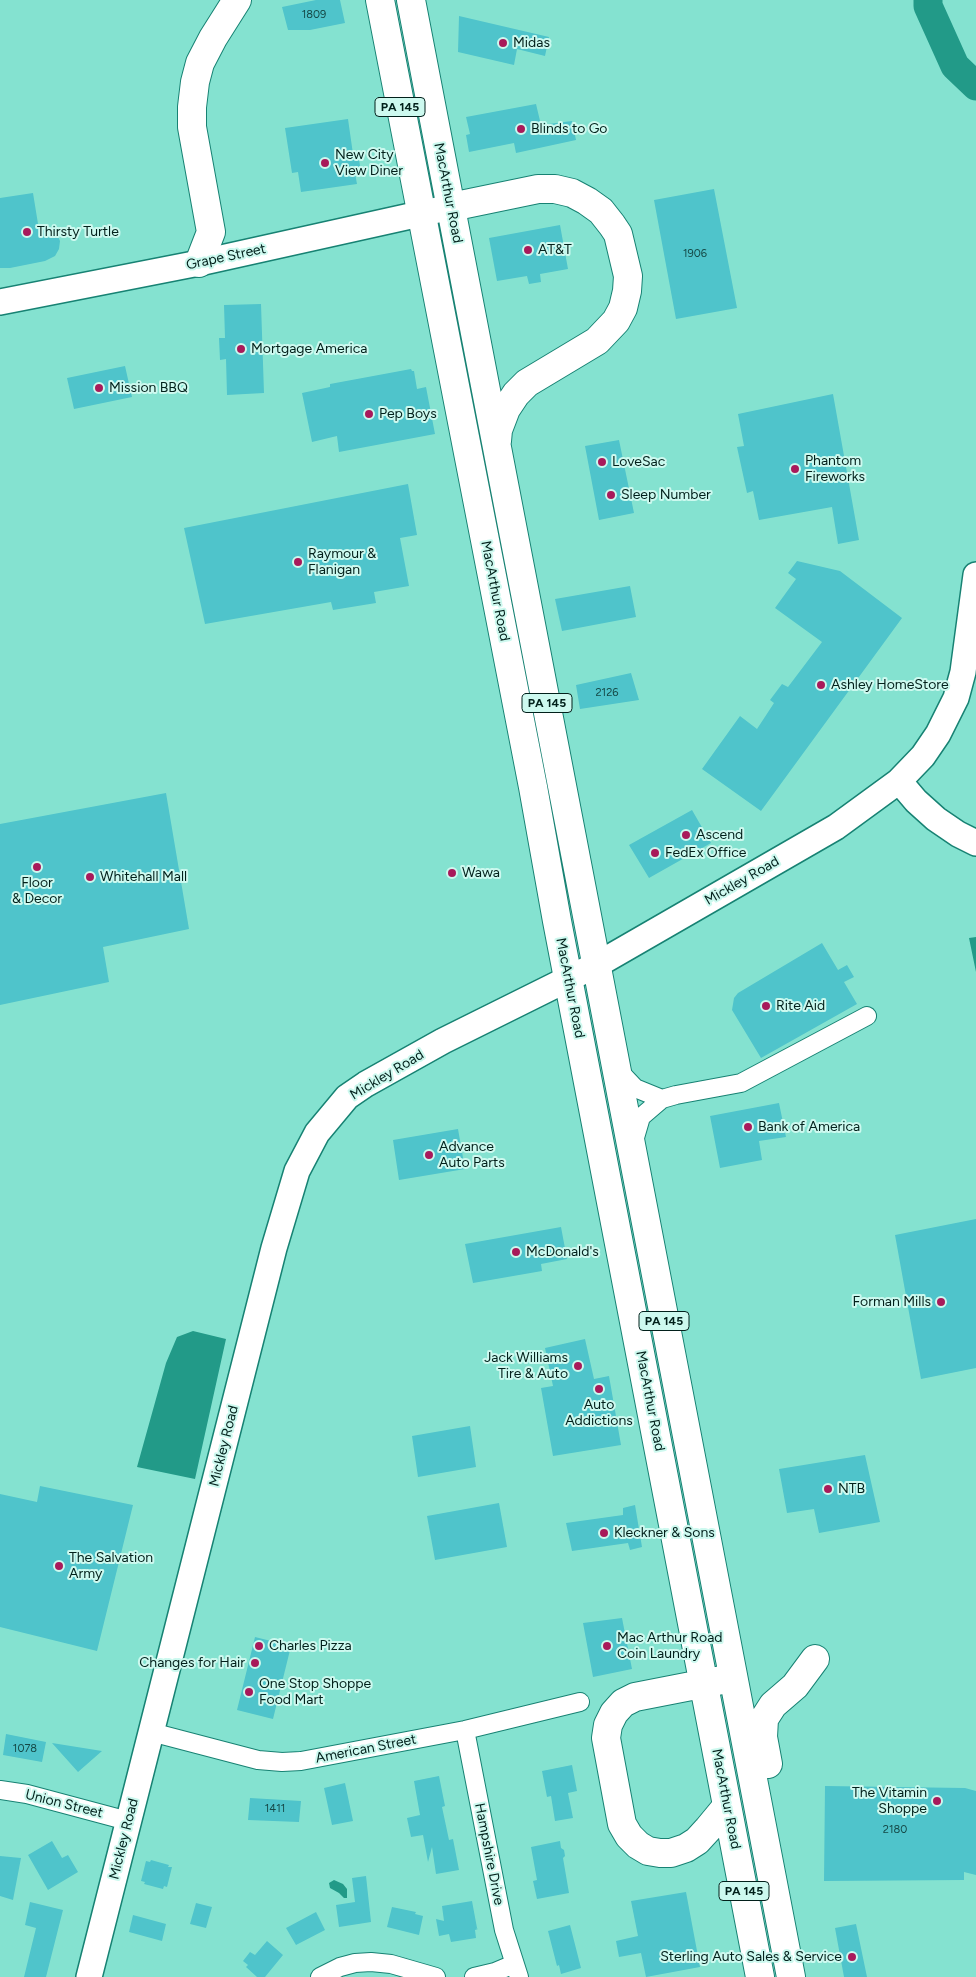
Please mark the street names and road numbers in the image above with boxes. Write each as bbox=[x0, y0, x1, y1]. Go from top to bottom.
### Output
road number: PA 145 bbox=[375, 98, 425, 116]
street label: MacArthur Road bbox=[430, 141, 466, 245]
street label: Grape Street bbox=[185, 240, 267, 274]
street label: MacArthur Road bbox=[477, 539, 513, 643]
road number: PA 145 bbox=[522, 694, 572, 712]
street label: Mickley Road bbox=[702, 853, 782, 909]
street label: MacArthur Road bbox=[552, 936, 588, 1040]
street label: Mickley Road bbox=[347, 1046, 427, 1104]
road number: PA 145 bbox=[639, 1312, 689, 1330]
street label: MacArthur Road bbox=[632, 1349, 668, 1453]
street label: Mickley Road bbox=[206, 1404, 242, 1488]
street label: American Street bbox=[314, 1731, 418, 1767]
street label: MacArthur Road bbox=[708, 1747, 744, 1851]
street label: Union Street bbox=[23, 1786, 105, 1822]
street label: Mickley Road bbox=[106, 1797, 142, 1881]
street label: Hampshire Drive bbox=[471, 1802, 507, 1906]
road number: PA 145 bbox=[719, 1882, 769, 1900]

